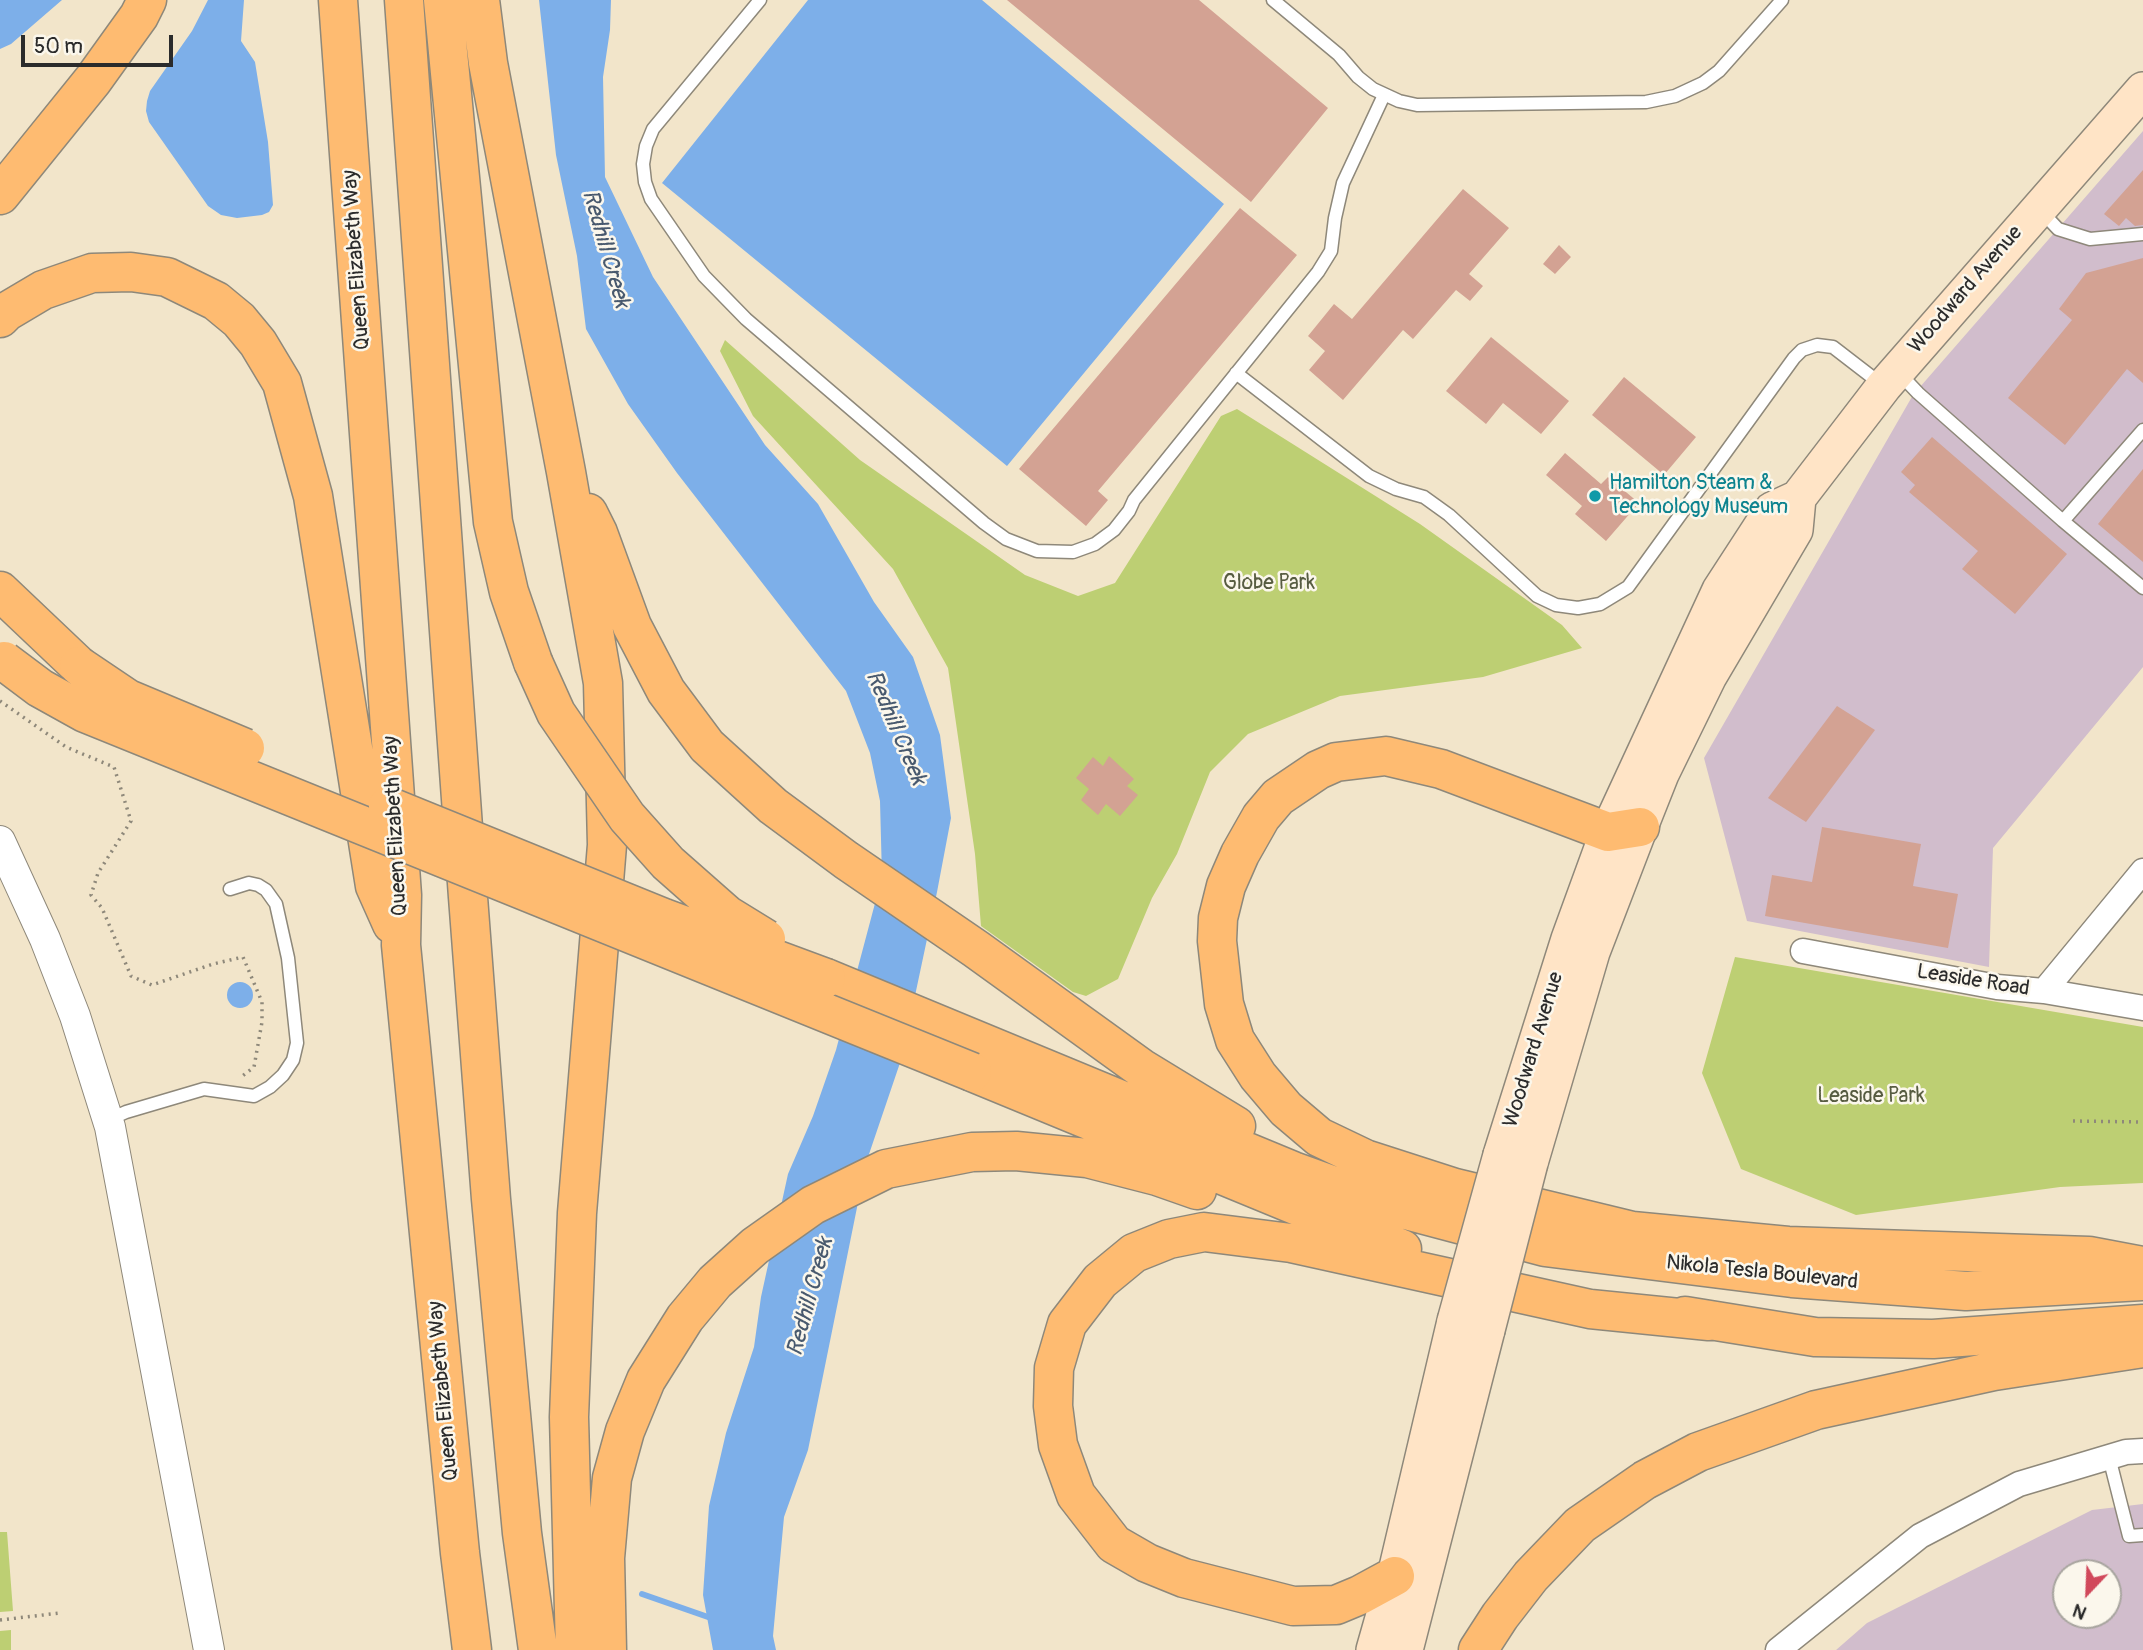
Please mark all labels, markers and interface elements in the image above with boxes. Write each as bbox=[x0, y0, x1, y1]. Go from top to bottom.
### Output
scale bar bbox=[24, 21, 177, 65]
text: 50 m bbox=[34, 33, 83, 60]
street label: Queen Elizabeth Way bbox=[338, 169, 376, 351]
water label: Redhill Creek bbox=[575, 187, 635, 311]
street label: Woodward Avenue bbox=[1904, 221, 2028, 359]
place label: Hamilton Steam & Technology Museum bbox=[1609, 471, 1788, 521]
marker: Hamilton Steam & Technology Museum bbox=[1587, 488, 1603, 504]
park label: Globe Park bbox=[1223, 571, 1315, 597]
water label: Redhill Creek bbox=[859, 667, 931, 789]
street label: Queen Elizabeth Way bbox=[379, 735, 413, 917]
street label: Leaside Road bbox=[1915, 960, 2031, 1002]
street label: Woodward Avenue bbox=[1498, 969, 1570, 1131]
park label: Leaside Park bbox=[1817, 1084, 1925, 1110]
water label: Redhill Creek bbox=[782, 1235, 840, 1359]
street label: Nikola Tesla Boulevard bbox=[1665, 1250, 1859, 1296]
street label: Queen Elizabeth Way bbox=[424, 1300, 464, 1482]
north arrow bbox=[2052, 1559, 2122, 1629]
text: N bbox=[2069, 1598, 2090, 1625]

